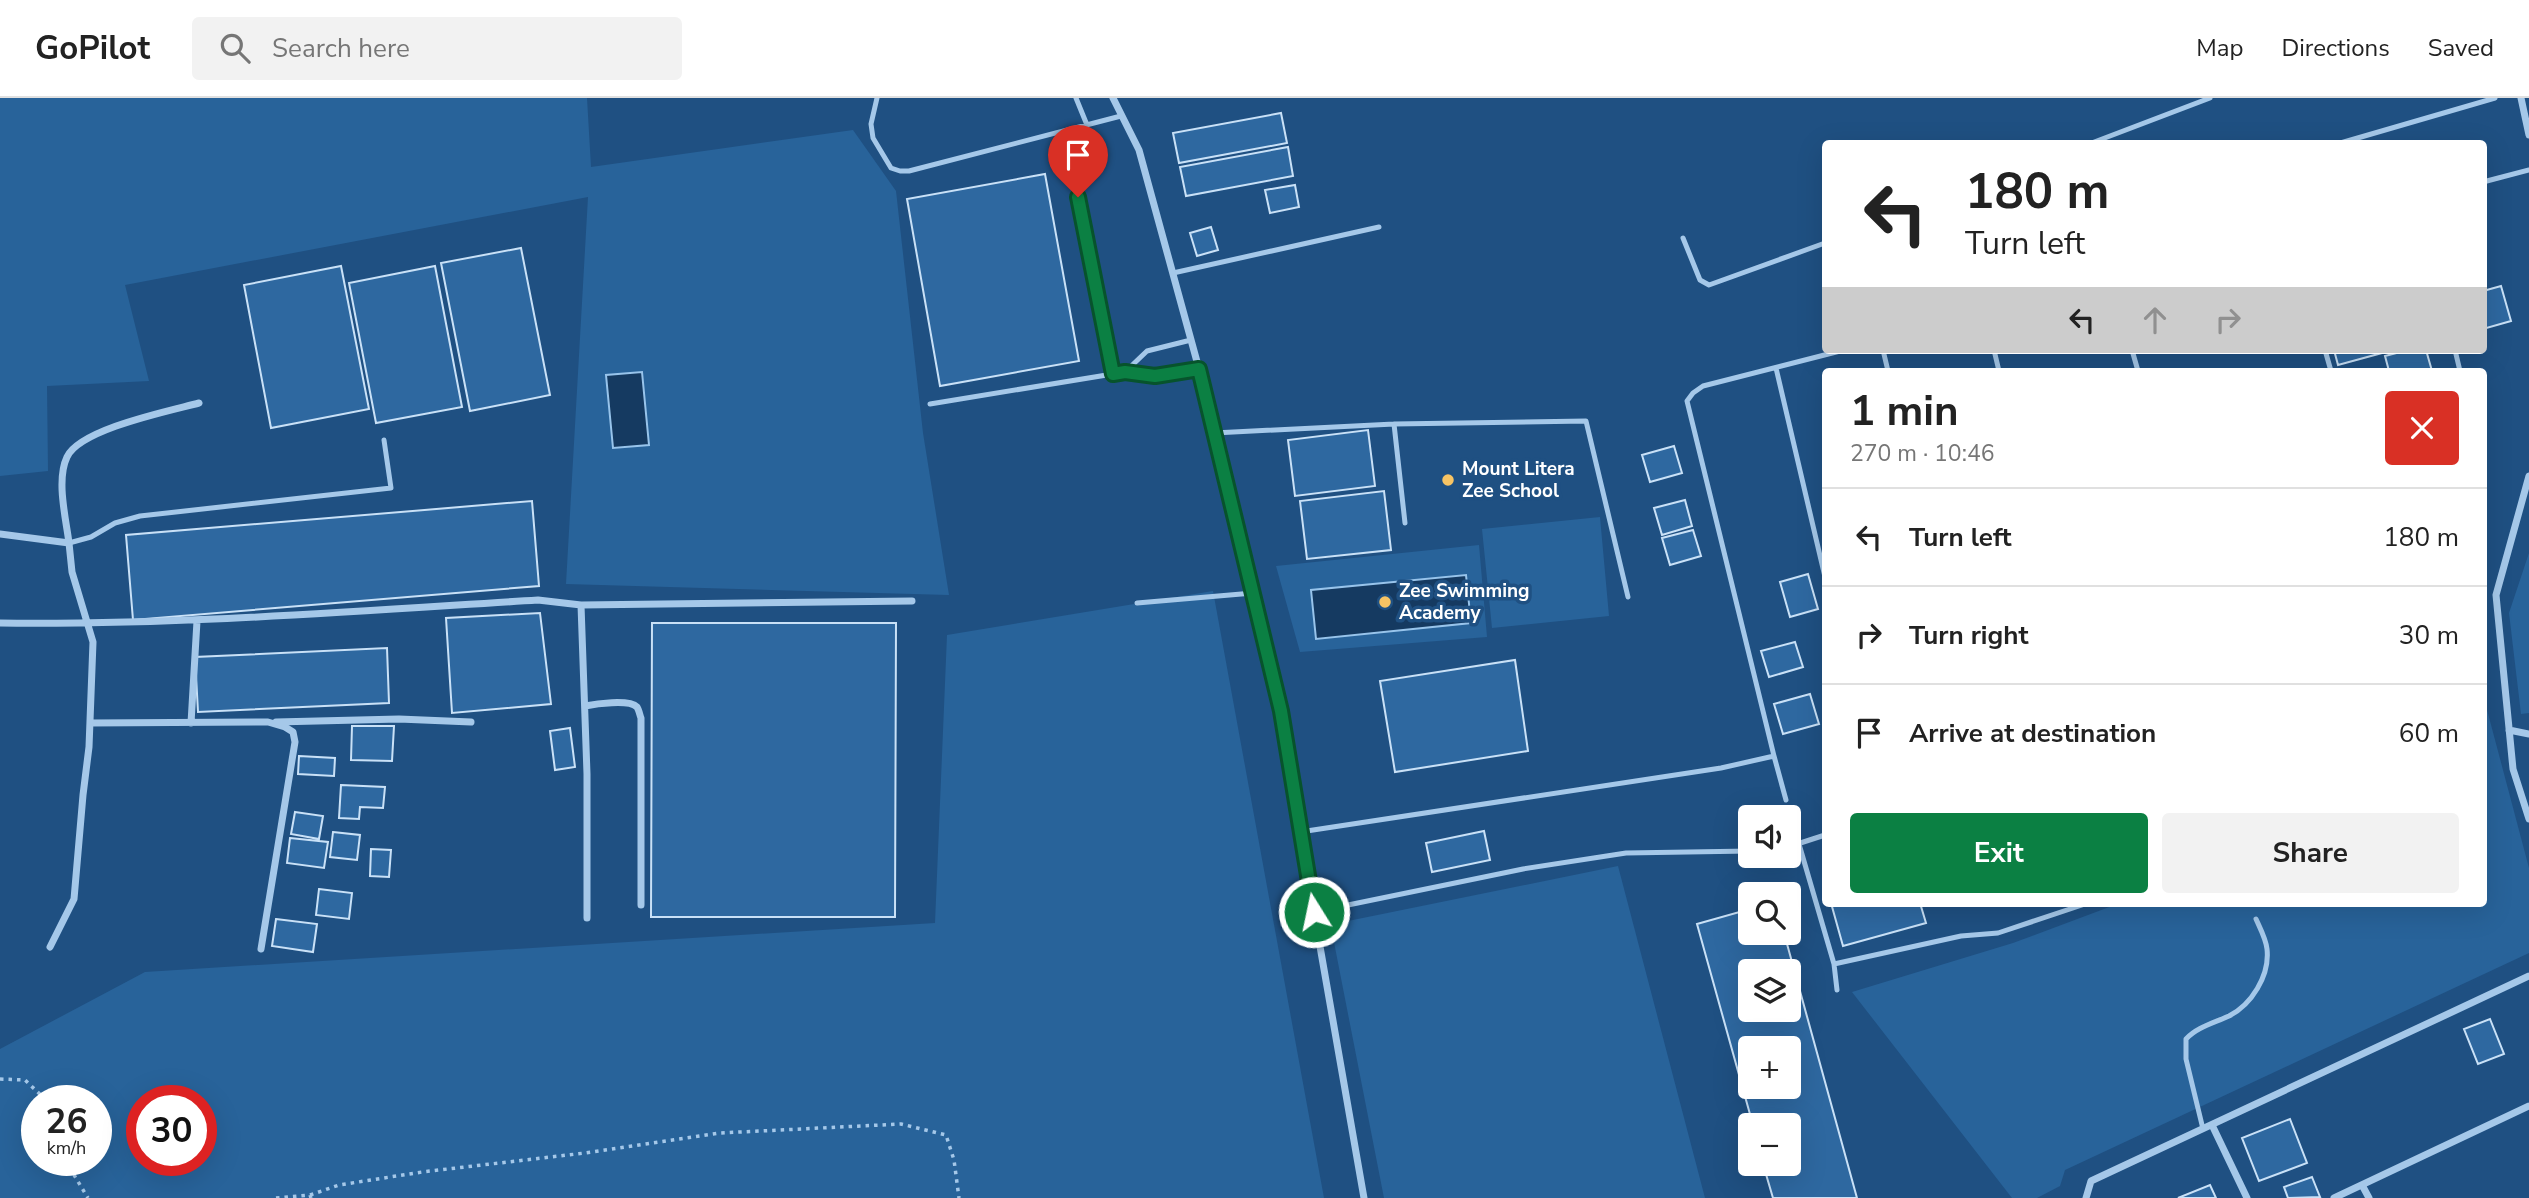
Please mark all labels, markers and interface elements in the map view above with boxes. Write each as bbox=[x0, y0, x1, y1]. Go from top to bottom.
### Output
search box bbox=[192, 17, 682, 80]
text: GoPilot bbox=[35, 26, 150, 71]
icon: search bbox=[216, 29, 254, 67]
text: Search here bbox=[272, 31, 410, 66]
text: Map bbox=[2196, 32, 2243, 64]
text: Directions bbox=[2281, 32, 2390, 64]
text: Saved bbox=[2428, 32, 2494, 64]
pin bbox=[1048, 125, 1108, 197]
icon: arrive bbox=[1059, 136, 1097, 174]
text: 180 m bbox=[1965, 158, 2109, 225]
icon: left bbox=[1850, 168, 1941, 259]
text: Turn left bbox=[1965, 222, 2085, 265]
icon: left bbox=[2063, 301, 2101, 339]
icon: ahead bbox=[2136, 301, 2174, 339]
icon: right bbox=[2209, 301, 2247, 339]
text: 1 min bbox=[1850, 383, 1959, 440]
button: close bbox=[2385, 391, 2459, 465]
text: 270 m · 10:46 bbox=[1850, 438, 1995, 469]
place label: Mount Litera Zee School bbox=[1462, 456, 1575, 504]
marker: Mount Litera Zee School bbox=[1440, 472, 1456, 488]
icon: left bbox=[1850, 518, 1888, 556]
text: Turn left bbox=[1909, 520, 2012, 555]
text: 180 m bbox=[2383, 520, 2459, 555]
place label: Zee Swimming Academy bbox=[1399, 578, 1530, 626]
marker: Zee Swimming Academy bbox=[1377, 594, 1393, 610]
icon: right bbox=[1850, 616, 1888, 654]
text: Turn right bbox=[1909, 618, 2028, 653]
text: 30 m bbox=[2399, 618, 2459, 653]
icon: arrive bbox=[1850, 714, 1888, 752]
text: Arrive at destination bbox=[1909, 716, 2156, 751]
text: 60 m bbox=[2399, 716, 2459, 751]
map controls bbox=[1738, 805, 1801, 1176]
button: sound bbox=[1738, 805, 1801, 868]
button: Exit bbox=[1850, 813, 2148, 893]
button: Share bbox=[2162, 813, 2459, 893]
position arrow bbox=[1277, 875, 1351, 949]
button: search bbox=[1738, 882, 1801, 945]
button: layers bbox=[1738, 959, 1801, 1022]
button: + bbox=[1738, 1036, 1801, 1099]
speed limit sign: 30 bbox=[126, 1085, 217, 1176]
text: 26 bbox=[45, 1098, 88, 1145]
button: − bbox=[1738, 1113, 1801, 1176]
text: km/h bbox=[47, 1136, 86, 1160]

